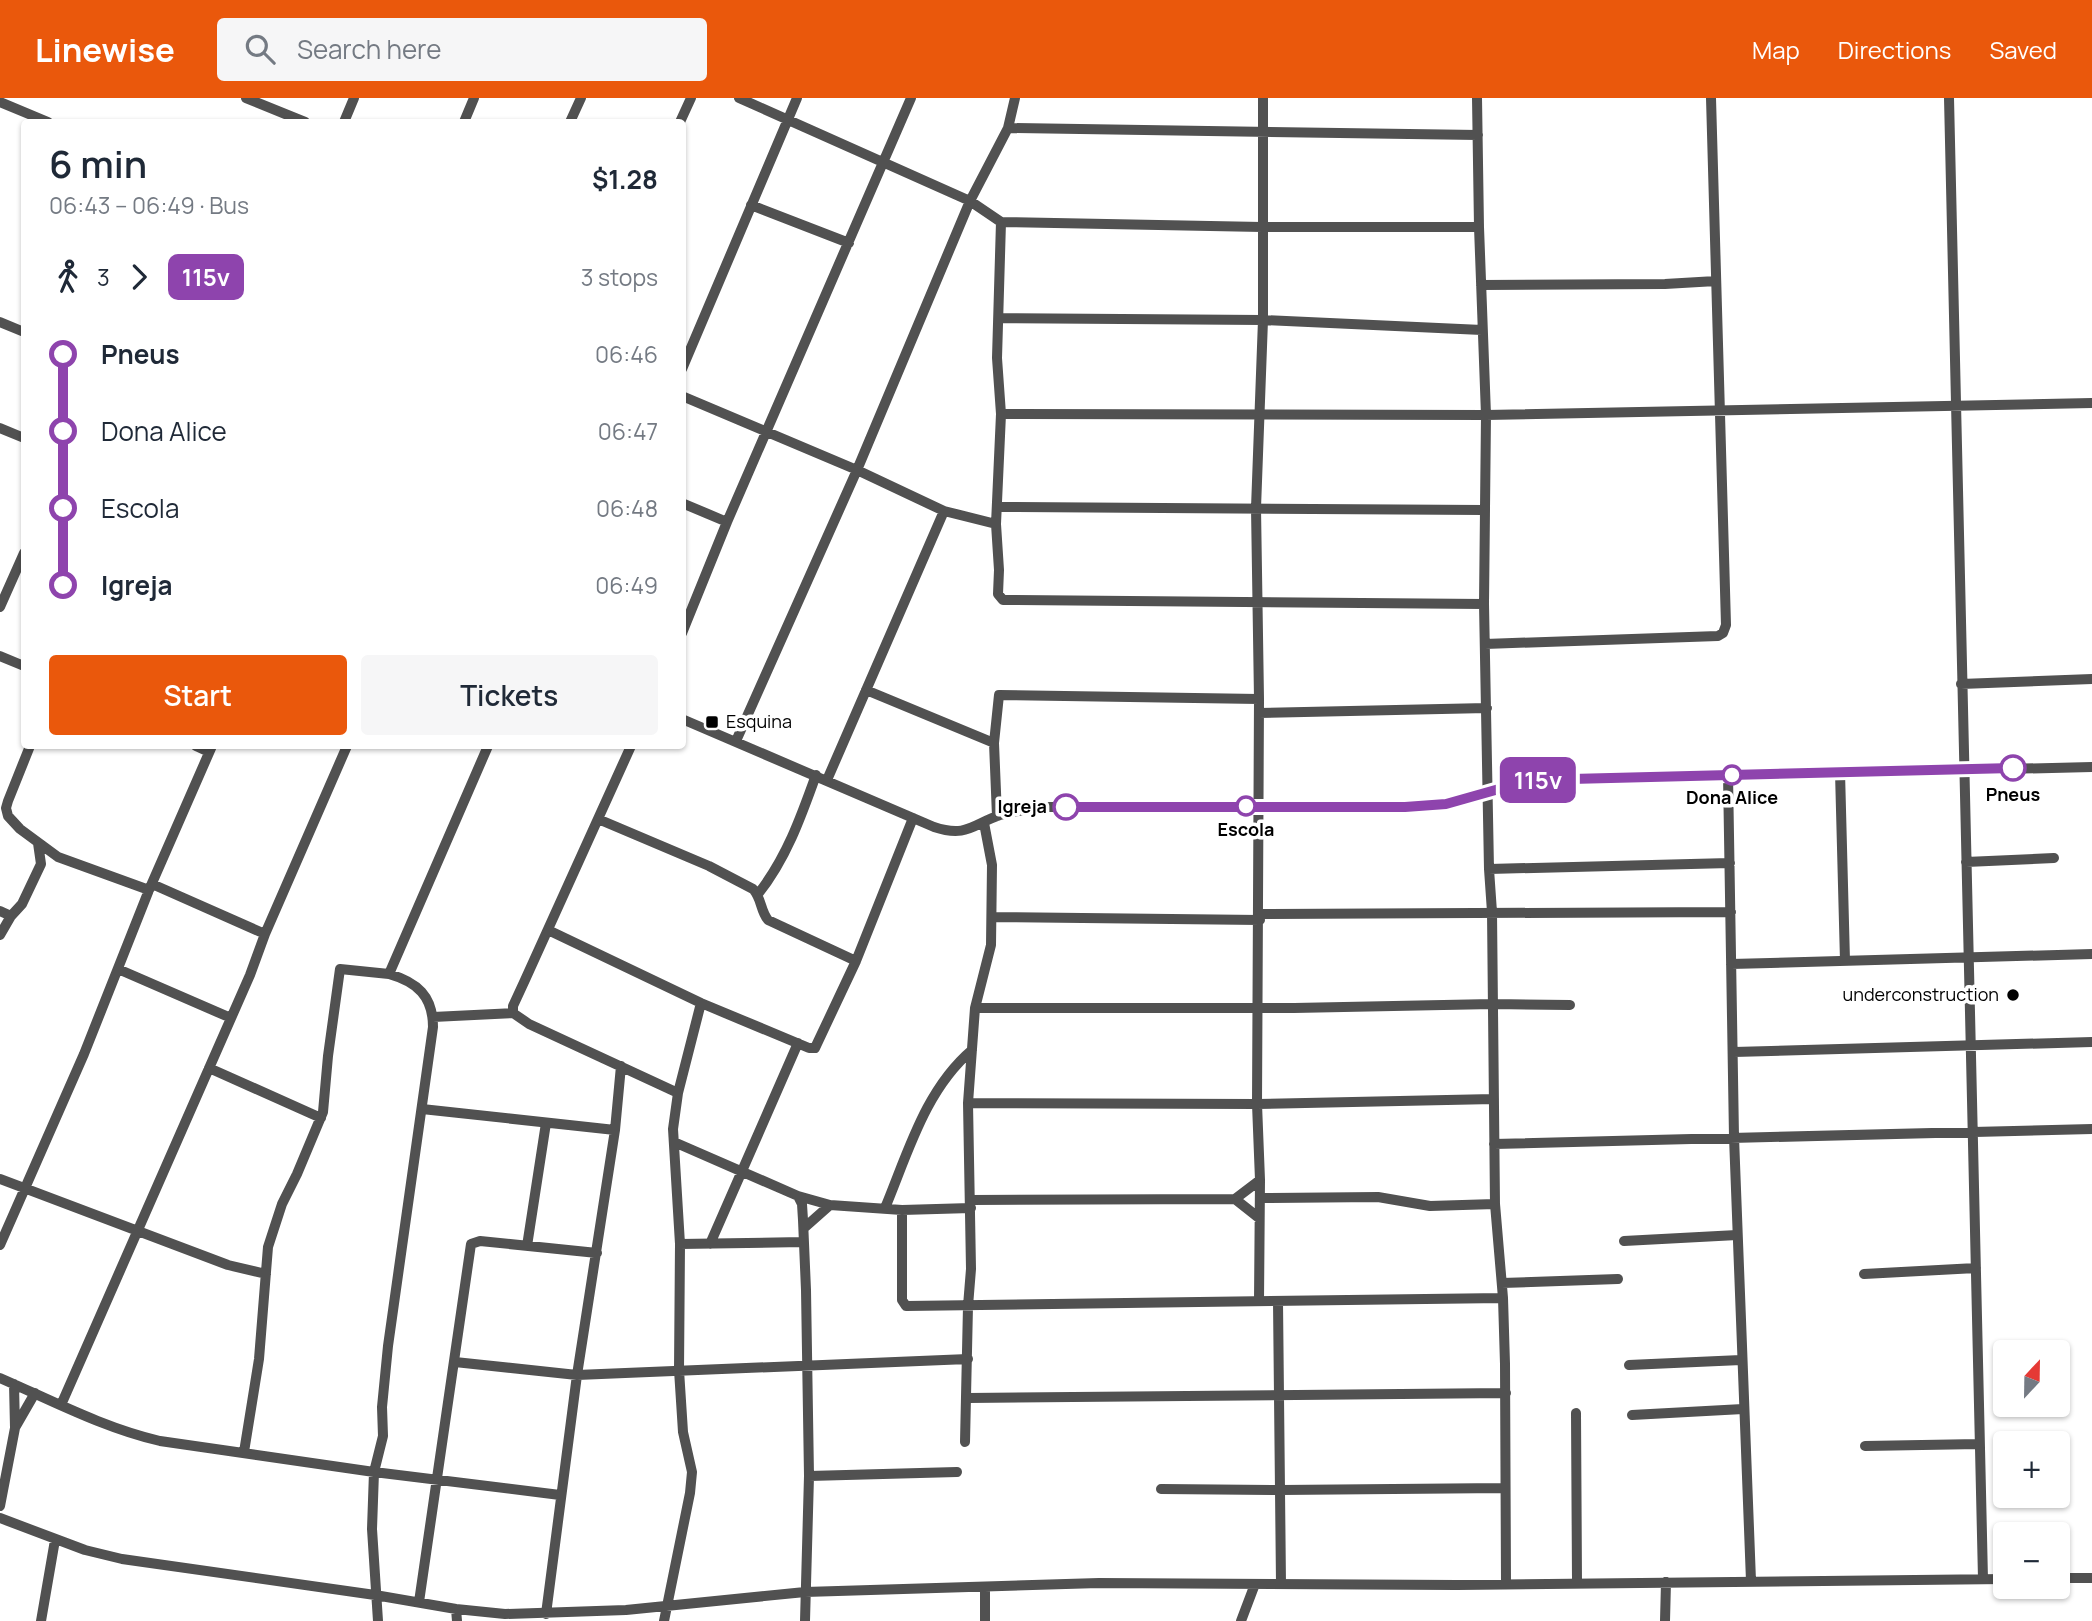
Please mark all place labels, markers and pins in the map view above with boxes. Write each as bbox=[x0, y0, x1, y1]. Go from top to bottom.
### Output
place label: Esquina bbox=[726, 709, 792, 733]
marker: Esquina bbox=[704, 714, 720, 730]
marker: Pneus bbox=[2000, 755, 2026, 781]
marker: Dona Alice bbox=[1722, 765, 1742, 785]
place label: Pneus bbox=[1986, 782, 2040, 806]
place label: Dona Alice bbox=[1686, 785, 1778, 809]
place label: Igreja bbox=[997, 794, 1047, 818]
marker: Igreja bbox=[1053, 794, 1079, 820]
marker: Escola bbox=[1236, 796, 1256, 816]
place label: Escola bbox=[1218, 817, 1274, 841]
place label: underconstruction bbox=[1843, 982, 1999, 1006]
marker: underconstruction bbox=[2005, 987, 2021, 1003]

